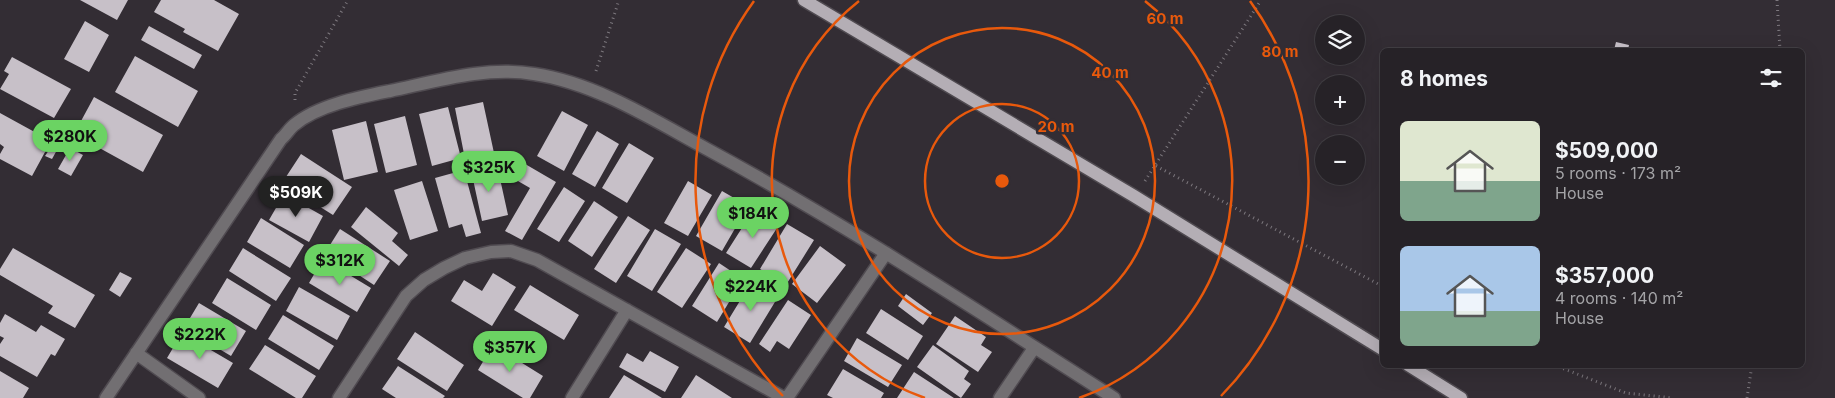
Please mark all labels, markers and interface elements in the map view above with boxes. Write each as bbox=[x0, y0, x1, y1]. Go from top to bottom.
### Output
text: 60 m bbox=[1146, 9, 1184, 28]
map controls bbox=[1315, 15, 1365, 185]
button: layers bbox=[1315, 15, 1365, 65]
text: 80 m bbox=[1261, 42, 1299, 61]
text: 40 m bbox=[1091, 63, 1129, 82]
icon: filters bbox=[1757, 64, 1785, 92]
text: 8 homes bbox=[1400, 66, 1488, 91]
button: + bbox=[1315, 75, 1365, 125]
text: 20 m bbox=[1038, 117, 1074, 136]
pin: $280K bbox=[35, 120, 105, 162]
text: $280K bbox=[43, 126, 97, 146]
button: − bbox=[1315, 135, 1365, 185]
text: $509,000 bbox=[1555, 138, 1658, 163]
icon: home bbox=[1440, 141, 1500, 201]
pin: $325K bbox=[454, 150, 524, 193]
text: $325K bbox=[463, 157, 515, 177]
text: 5 rooms · 173 m² bbox=[1555, 163, 1681, 183]
centre of rings bbox=[993, 172, 1011, 190]
pin: $509K bbox=[261, 176, 331, 218]
text: $509K bbox=[269, 182, 323, 202]
text: House bbox=[1555, 183, 1604, 203]
pin: $184K bbox=[718, 196, 788, 239]
text: $184K bbox=[728, 203, 778, 223]
pin: $312K bbox=[305, 244, 375, 286]
text: $312K bbox=[315, 250, 365, 270]
text: $357,000 bbox=[1555, 263, 1654, 288]
icon: home bbox=[1440, 266, 1500, 326]
pin: $224K bbox=[716, 270, 786, 312]
text: $224K bbox=[725, 276, 777, 296]
text: 4 rooms · 140 m² bbox=[1555, 288, 1683, 308]
text: House bbox=[1555, 308, 1604, 328]
pin: $222K bbox=[165, 318, 235, 360]
text: $222K bbox=[174, 324, 226, 344]
pin: $357K bbox=[475, 330, 545, 373]
text: $357K bbox=[484, 337, 536, 357]

